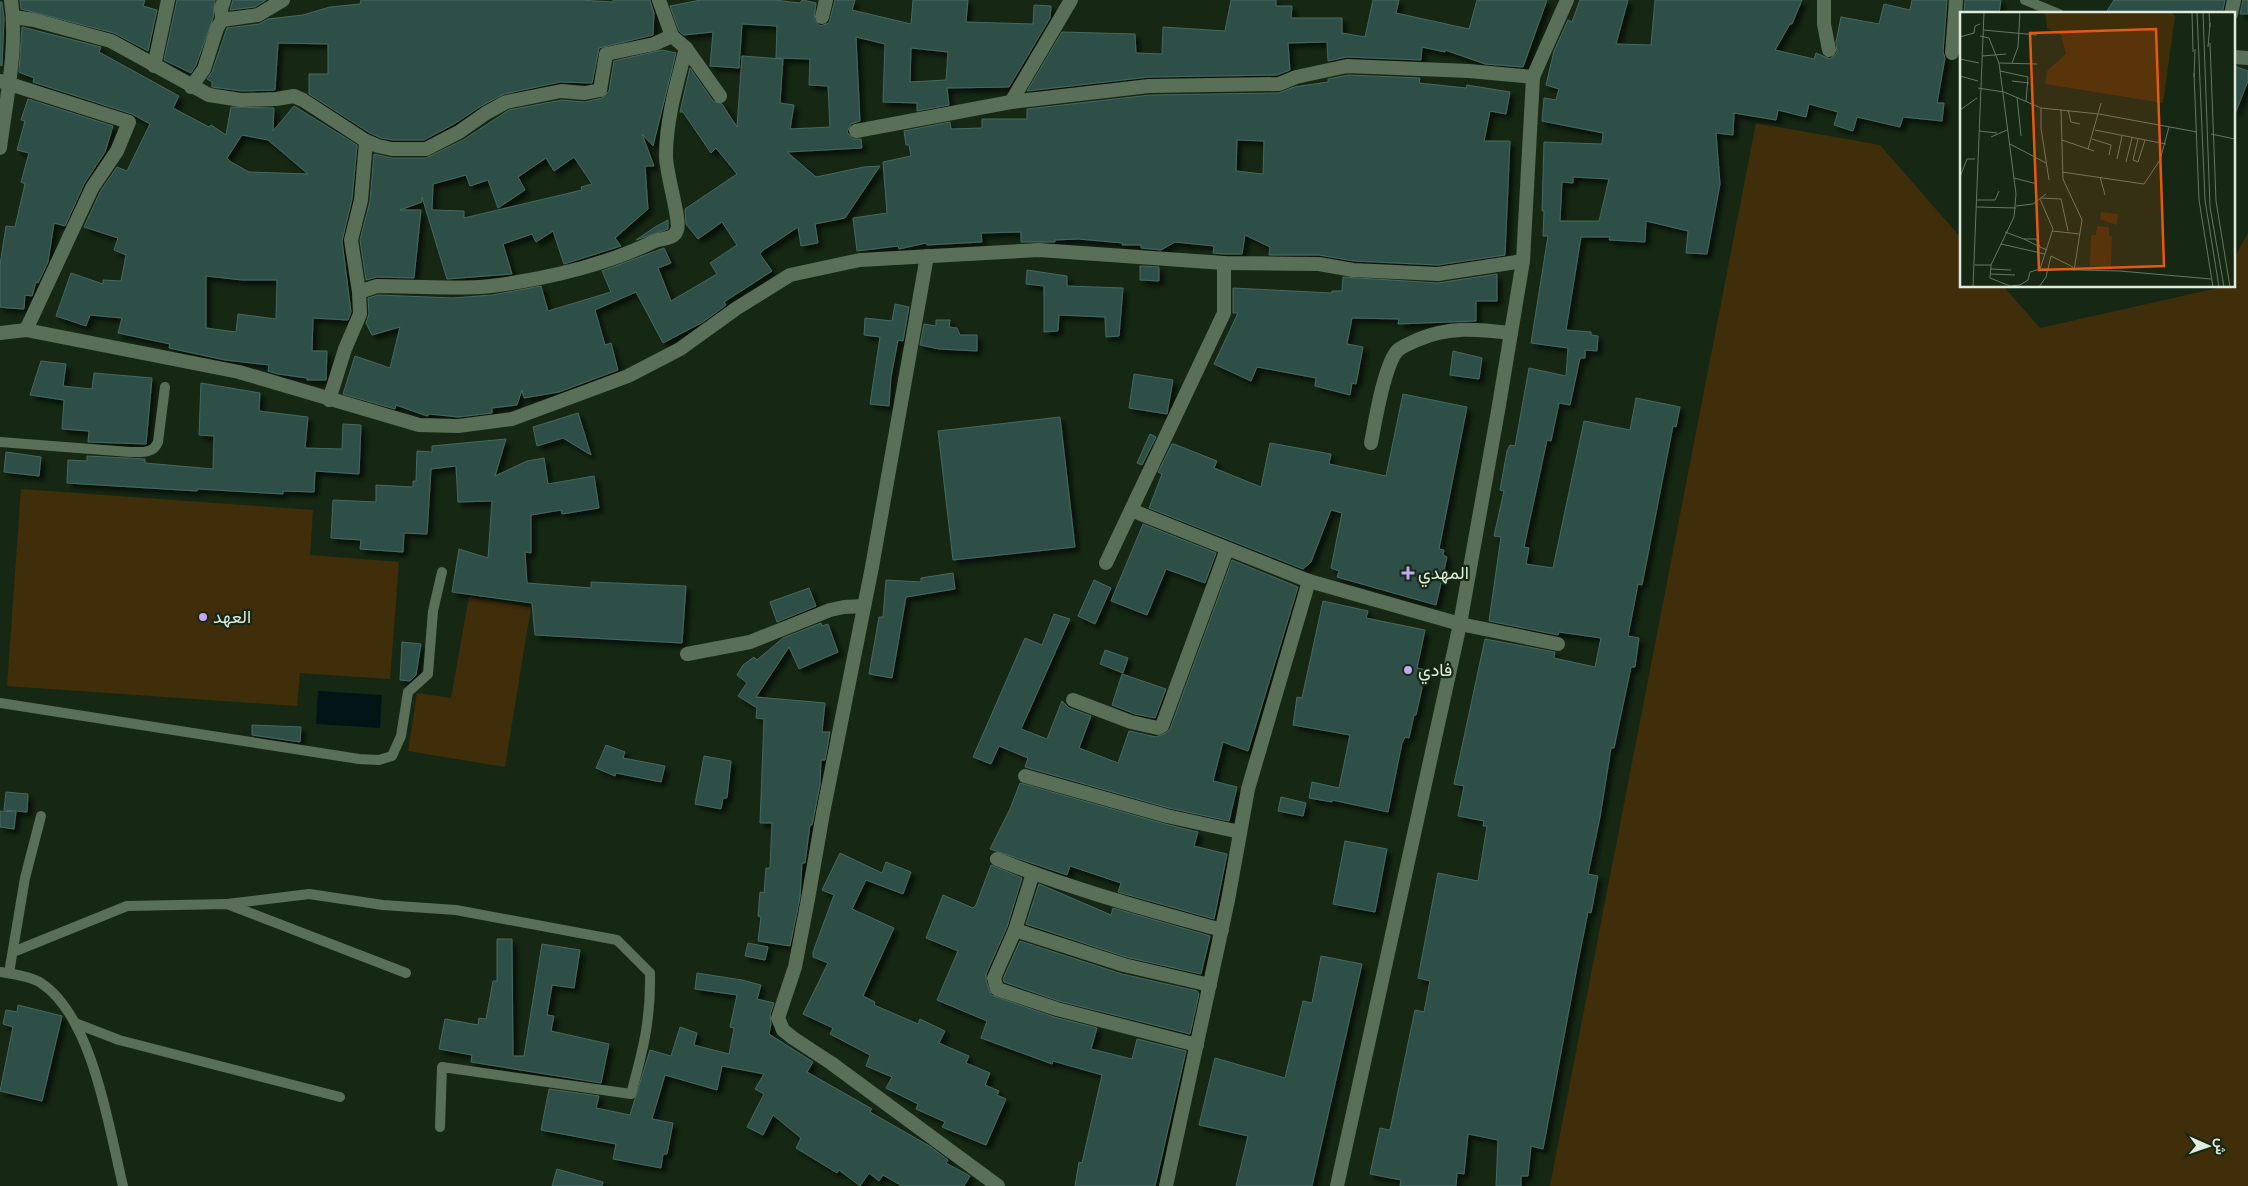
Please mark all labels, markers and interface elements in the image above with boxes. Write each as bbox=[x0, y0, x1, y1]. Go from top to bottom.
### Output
inset map bbox=[1960, 12, 2236, 288]
place label: المهدي bbox=[1418, 563, 1469, 588]
marker: المهدي bbox=[1402, 567, 1414, 579]
place label: العهد bbox=[213, 607, 251, 628]
marker: العهد bbox=[197, 611, 209, 623]
place label: فادي bbox=[1418, 660, 1452, 685]
marker: فادي bbox=[1402, 664, 1414, 676]
north arrow bbox=[2183, 1121, 2233, 1171]
text: ش bbox=[2212, 1138, 2229, 1155]

